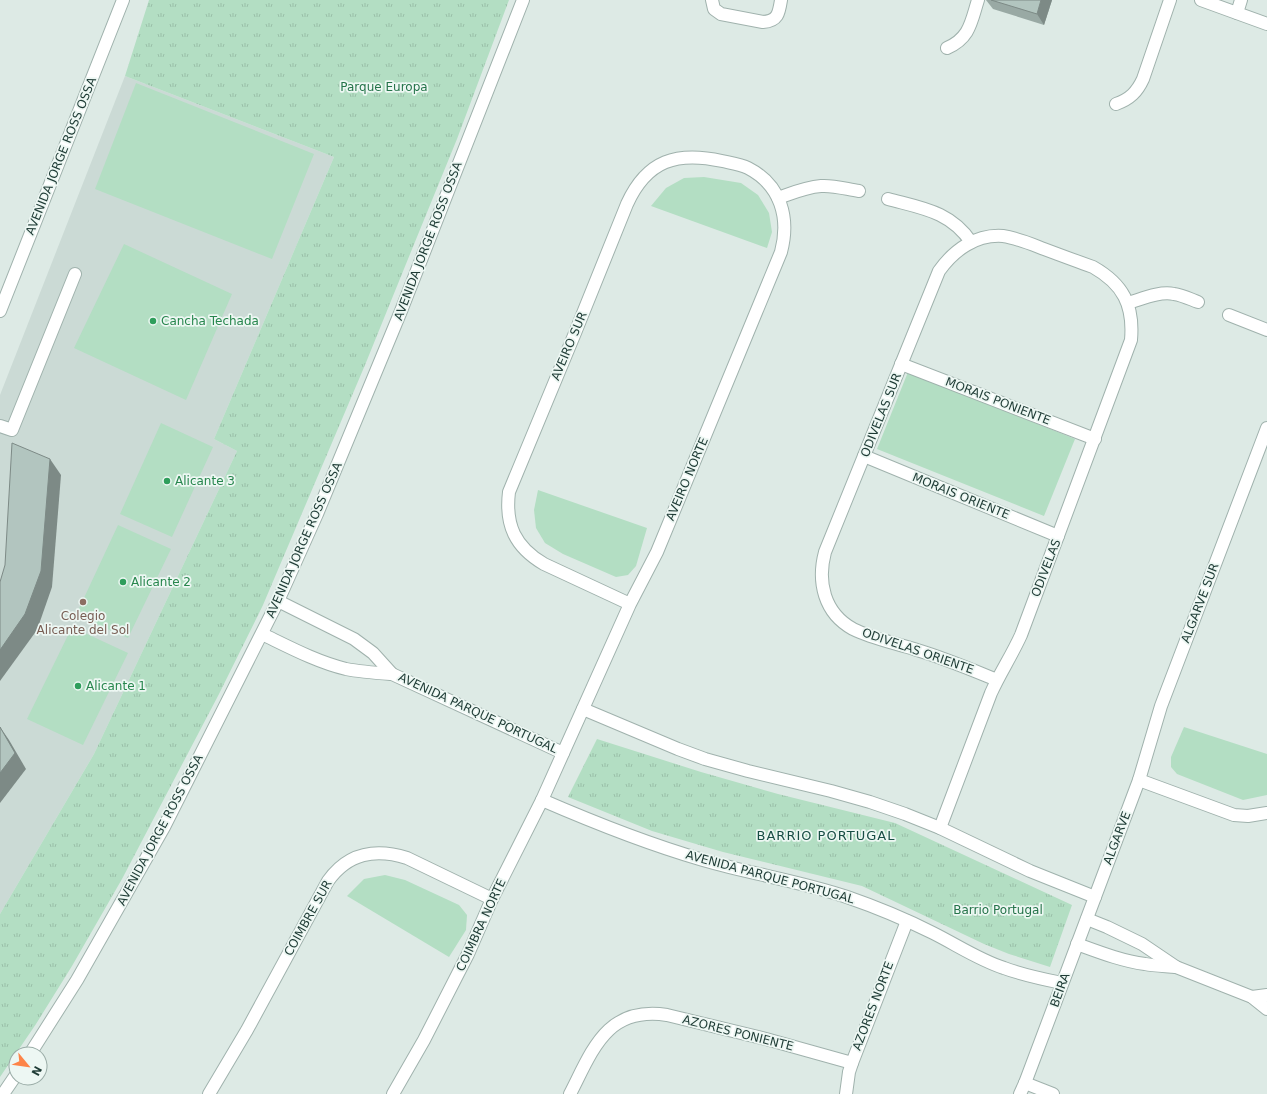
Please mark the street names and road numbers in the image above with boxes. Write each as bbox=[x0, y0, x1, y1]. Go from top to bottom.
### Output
street label: AVENIDA JORGE ROSS OSSA bbox=[23, 74, 99, 237]
street label: AVENIDA JORGE ROSS OSSA bbox=[391, 159, 465, 322]
street label: AVEIRO SUR bbox=[548, 310, 590, 382]
street label: ODIVELAS SUR bbox=[858, 371, 904, 459]
street label: MORAIS PONIENTE bbox=[943, 374, 1053, 428]
street label: AVEIRO NORTE bbox=[663, 435, 711, 523]
street label: AVENIDA JORGE ROSS OSSA bbox=[263, 459, 345, 620]
street label: MORAIS ORIENTE bbox=[910, 470, 1012, 522]
street label: ODIVELAS bbox=[1029, 537, 1063, 599]
street label: ALGARVE SUR bbox=[1178, 561, 1222, 645]
street label: ODIVELAS ORIENTE bbox=[860, 625, 976, 677]
street label: AVENIDA PARQUE PORTUGAL bbox=[396, 670, 560, 756]
street label: AVENIDA JORGE ROSS OSSA bbox=[114, 752, 206, 908]
street label: ALGARVE bbox=[1100, 809, 1134, 867]
street label: AVENIDA PARQUE PORTUGAL bbox=[684, 848, 856, 906]
street label: COIMBRA NORTE bbox=[453, 876, 509, 974]
street label: COIMBRE SUR bbox=[281, 878, 335, 958]
street label: AZORES NORTE bbox=[850, 960, 896, 1052]
street label: BEIRA bbox=[1047, 970, 1073, 1009]
street label: AZORES PONIENTE bbox=[681, 1012, 795, 1054]

